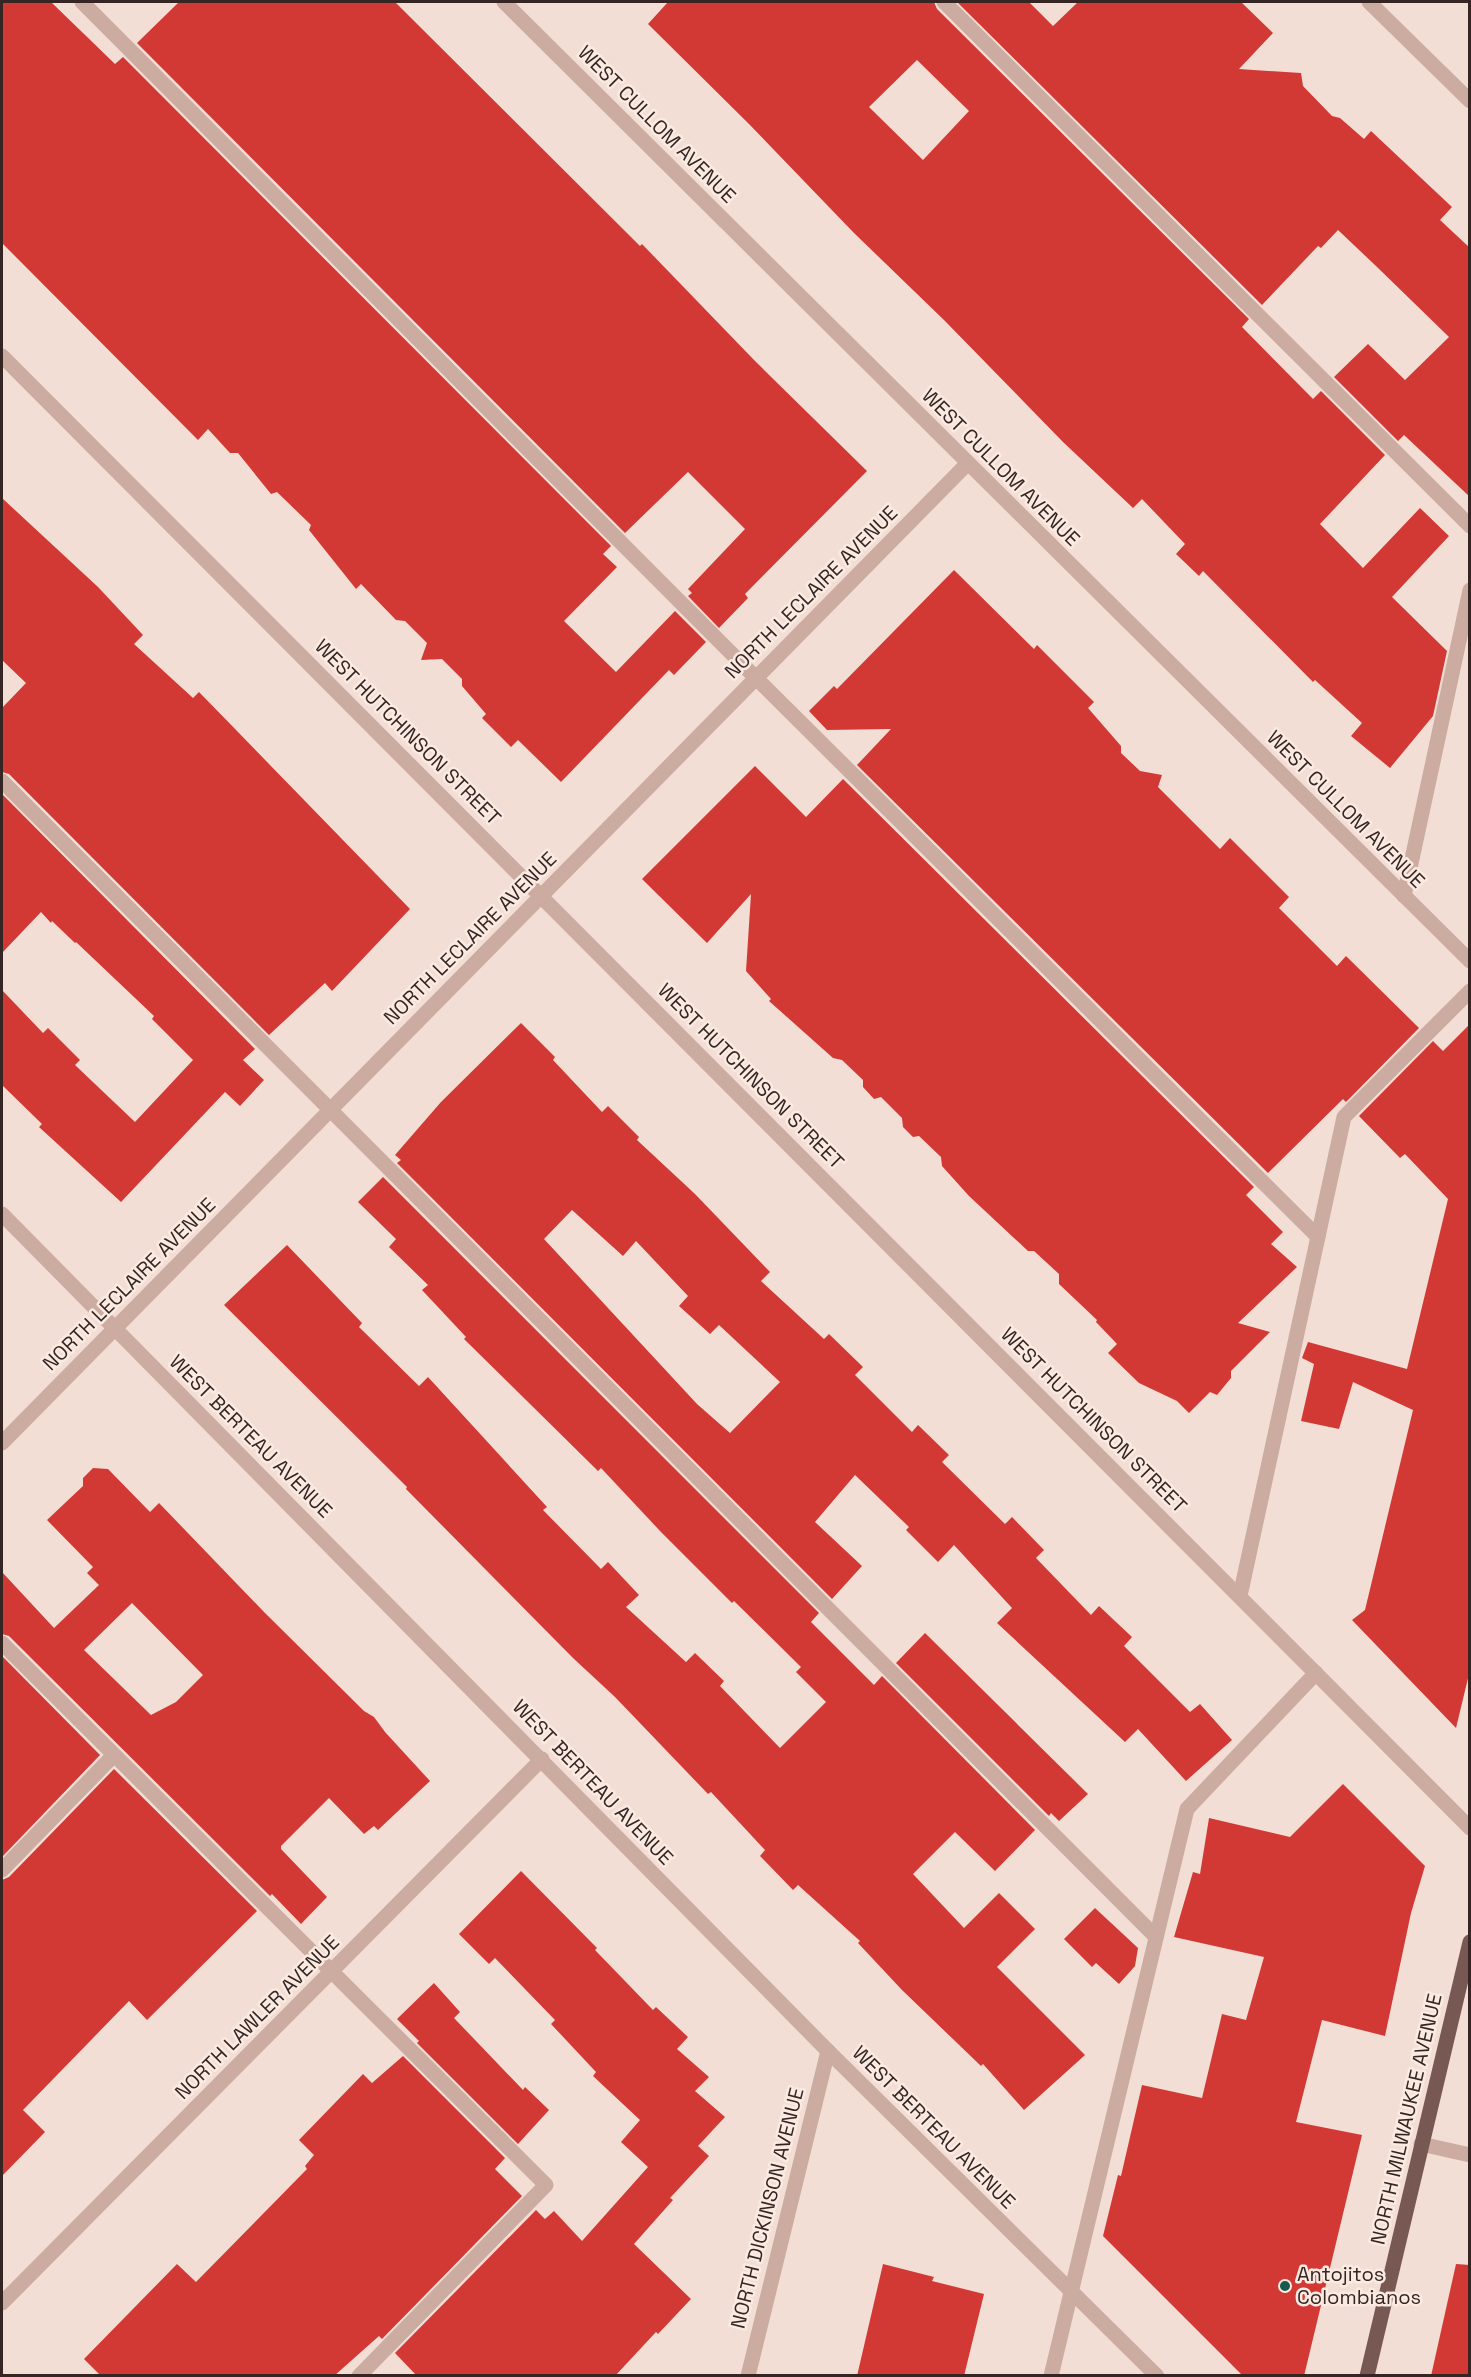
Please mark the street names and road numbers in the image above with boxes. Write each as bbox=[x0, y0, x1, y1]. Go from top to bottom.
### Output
street label: WEST CULLOM AVENUE bbox=[572, 39, 742, 209]
street label: WEST CULLOM AVENUE bbox=[916, 382, 1086, 552]
street label: NORTH LECLAIRE AVENUE bbox=[719, 500, 903, 684]
street label: WEST HUTCHINSON STREET bbox=[309, 633, 507, 831]
street label: WEST CULLOM AVENUE bbox=[1261, 724, 1431, 894]
street label: NORTH LECLAIRE AVENUE bbox=[378, 846, 562, 1030]
street label: WEST HUTCHINSON STREET bbox=[652, 977, 850, 1175]
street label: NORTH LECLAIRE AVENUE bbox=[37, 1192, 221, 1376]
street label: WEST HUTCHINSON STREET bbox=[995, 1321, 1193, 1519]
street label: WEST BERTEAU AVENUE bbox=[164, 1349, 338, 1523]
street label: WEST BERTEAU AVENUE bbox=[507, 1694, 679, 1870]
street label: NORTH LAWLER AVENUE bbox=[169, 1929, 345, 2105]
street label: NORTH MILWAUKEE AVENUE bbox=[1364, 1991, 1448, 2247]
street label: WEST BERTEAU AVENUE bbox=[847, 2040, 1021, 2214]
street label: NORTH DICKINSON AVENUE bbox=[724, 2085, 810, 2331]

